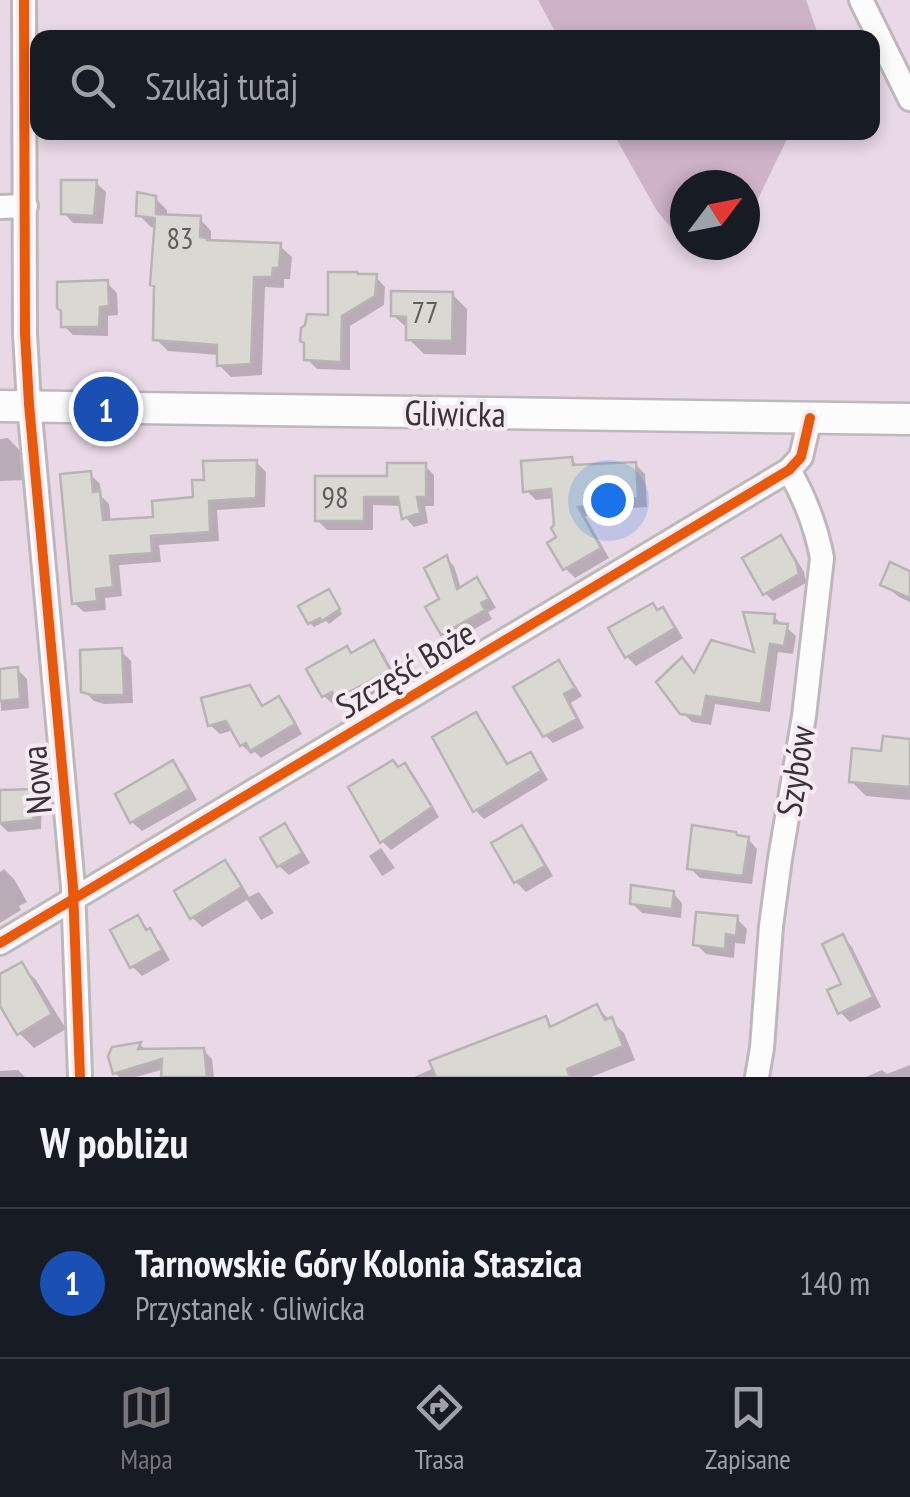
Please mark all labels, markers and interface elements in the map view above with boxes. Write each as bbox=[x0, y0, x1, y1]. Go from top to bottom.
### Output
search box bbox=[30, 30, 880, 140]
icon: search bbox=[65, 58, 120, 113]
text: Szukaj tutaj bbox=[145, 61, 298, 110]
north arrow bbox=[670, 170, 760, 260]
house number: 83 bbox=[167, 218, 194, 257]
house number: 77 bbox=[412, 292, 439, 331]
pin: 1 bbox=[74, 372, 138, 446]
street label: Gliwicka bbox=[404, 389, 506, 437]
your location bbox=[583, 475, 634, 526]
house number: 98 bbox=[322, 477, 349, 516]
street label: Szczęść Boże bbox=[327, 609, 483, 729]
street label: Szybów bbox=[765, 722, 825, 820]
street label: Nowa bbox=[10, 744, 62, 816]
text: W pobliżu bbox=[40, 1115, 188, 1170]
text: Tarnowskie Góry Kolonia Staszica bbox=[135, 1238, 582, 1287]
text: 1 bbox=[65, 1262, 80, 1304]
text: 140 m bbox=[799, 1262, 870, 1304]
text: Przystanek · Gliwicka bbox=[135, 1287, 365, 1329]
tab: Mapa bbox=[119, 1380, 174, 1477]
tab: Trasa bbox=[412, 1380, 467, 1477]
tab: Zapisane bbox=[705, 1380, 791, 1477]

